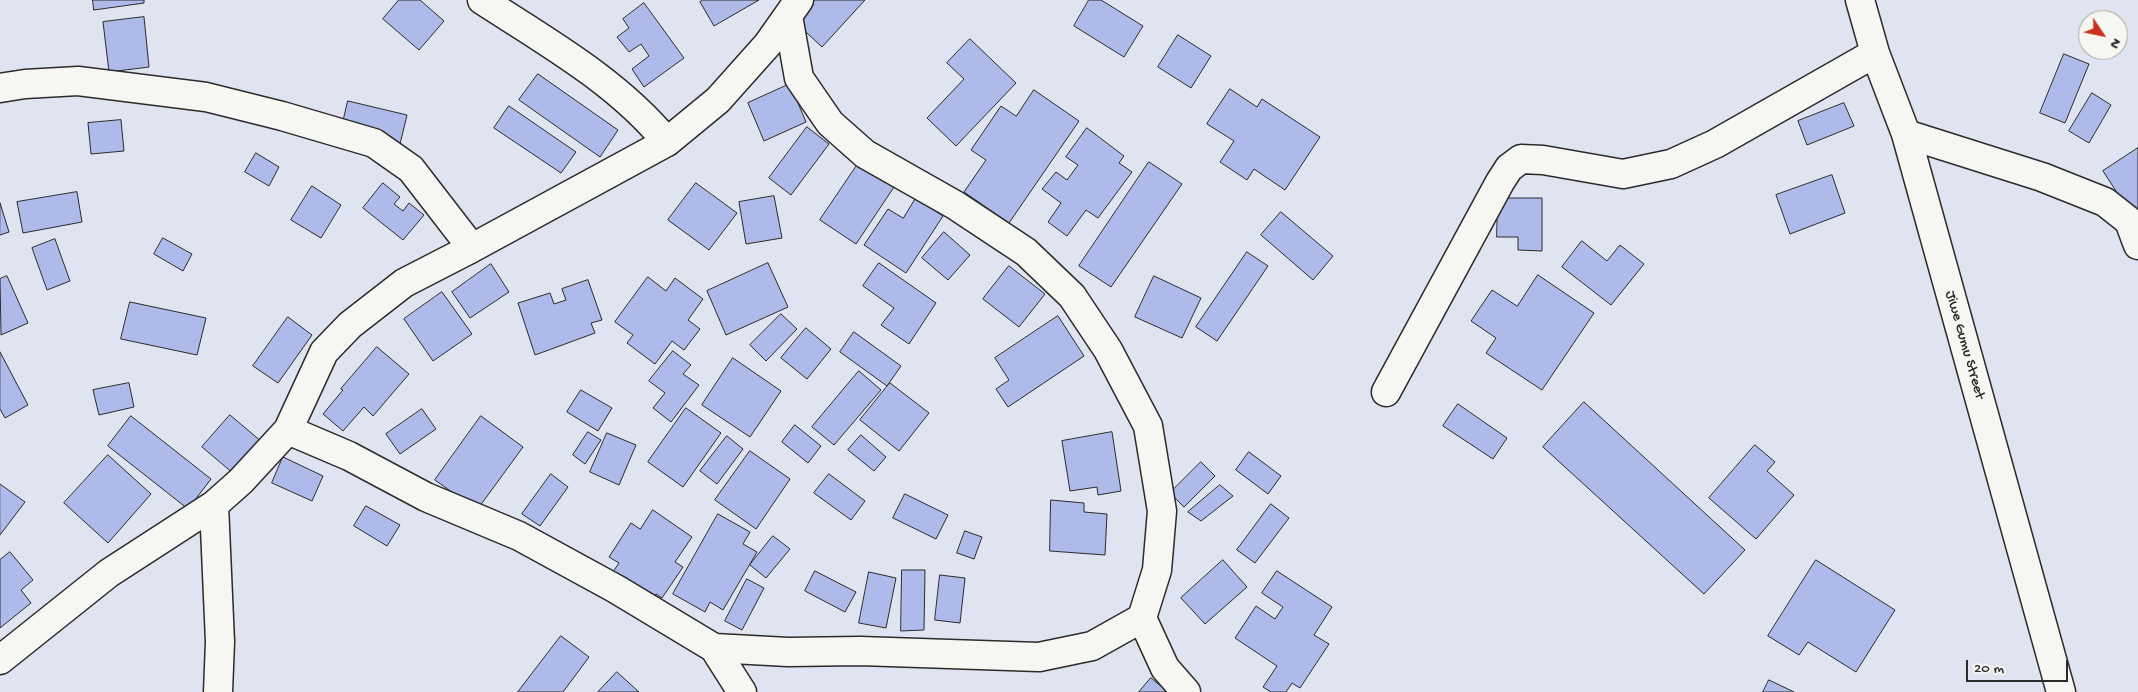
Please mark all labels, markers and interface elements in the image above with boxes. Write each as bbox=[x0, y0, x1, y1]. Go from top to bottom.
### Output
north arrow bbox=[2078, 10, 2128, 60]
text: N bbox=[2105, 35, 2125, 52]
street label: Jiwe Gumu Street bbox=[1940, 289, 1988, 401]
scale bar bbox=[1968, 650, 2070, 682]
text: 20 m bbox=[1974, 660, 2004, 678]

